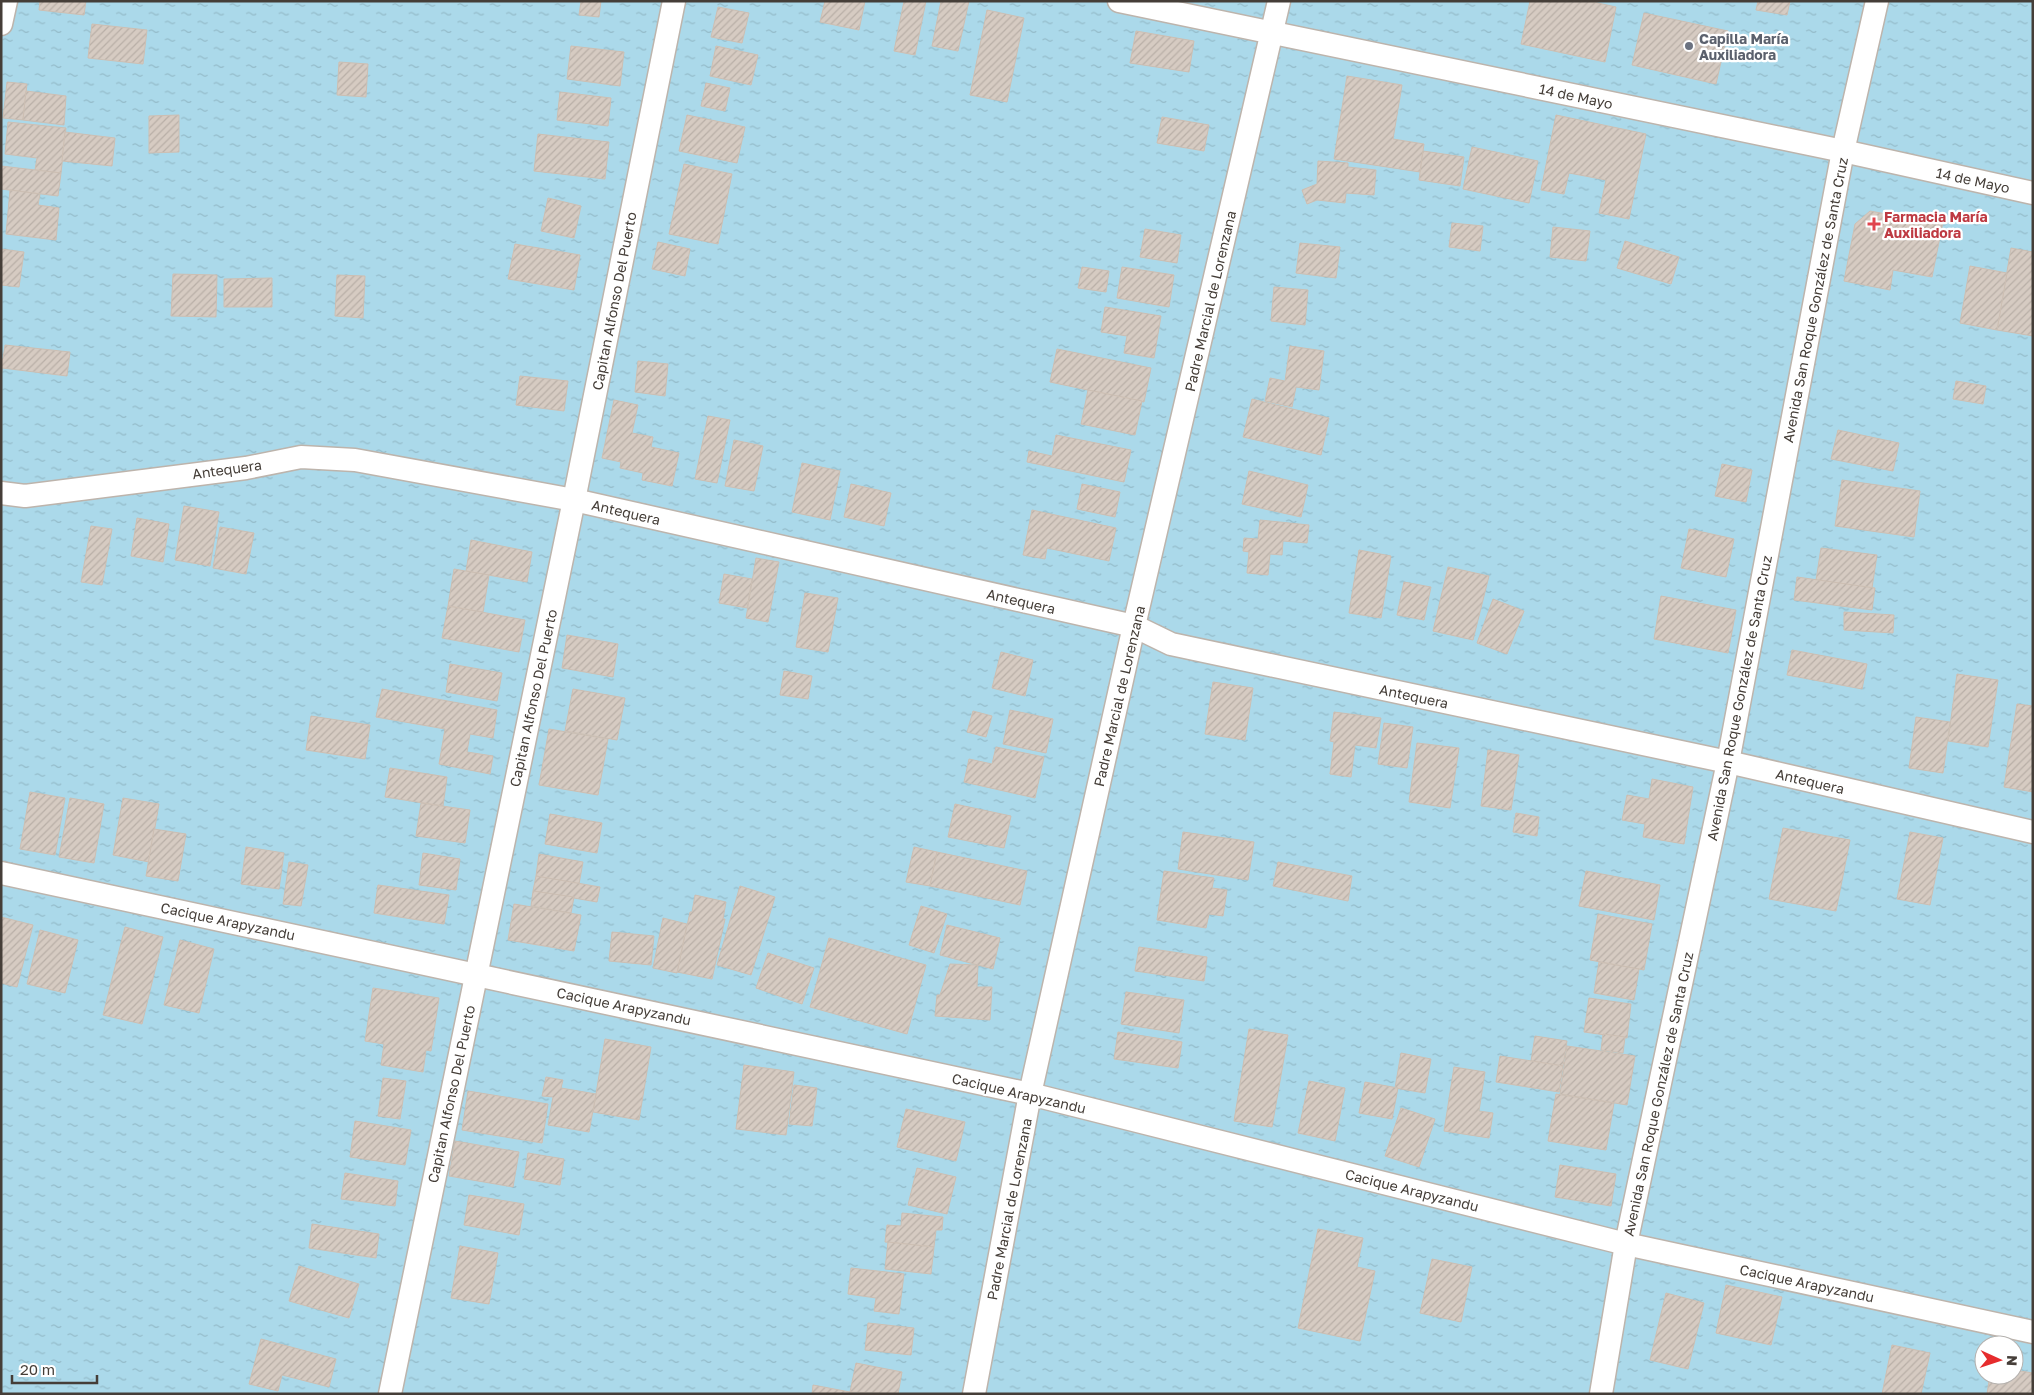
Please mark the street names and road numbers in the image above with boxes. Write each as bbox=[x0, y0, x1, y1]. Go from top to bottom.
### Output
street label: 14 de Mayo bbox=[1538, 80, 1614, 112]
street label: Avenida San Roque González de Santa Cruz bbox=[1779, 156, 1851, 444]
street label: 14 de Mayo bbox=[1935, 164, 2011, 196]
street label: Padre Marcial de Lorenzana bbox=[1181, 209, 1239, 393]
street label: Capitan Alfonso Del Puerto bbox=[588, 210, 640, 392]
street label: Antequera bbox=[191, 456, 263, 482]
street label: Antequera bbox=[590, 496, 662, 528]
street label: Avenida San Roque González de Santa Cruz bbox=[1703, 554, 1775, 842]
street label: Antequera bbox=[985, 585, 1057, 617]
street label: Padre Marcial de Lorenzana bbox=[1090, 604, 1148, 788]
street label: Capitan Alfonso Del Puerto bbox=[506, 608, 560, 788]
street label: Antequera bbox=[1378, 680, 1450, 712]
street label: Antequera bbox=[1774, 765, 1846, 797]
street label: Cacique Arapyzandu bbox=[159, 898, 297, 944]
street label: Avenida San Roque González de Santa Cruz bbox=[1620, 950, 1696, 1238]
street label: Cacique Arapyzandu bbox=[555, 983, 693, 1029]
street label: Capitan Alfonso Del Puerto bbox=[424, 1004, 478, 1184]
street label: Cacique Arapyzandu bbox=[950, 1069, 1088, 1117]
street label: Padre Marcial de Lorenzana bbox=[983, 1117, 1035, 1301]
street label: Cacique Arapyzandu bbox=[1343, 1165, 1481, 1215]
street label: Cacique Arapyzandu bbox=[1738, 1260, 1876, 1306]

